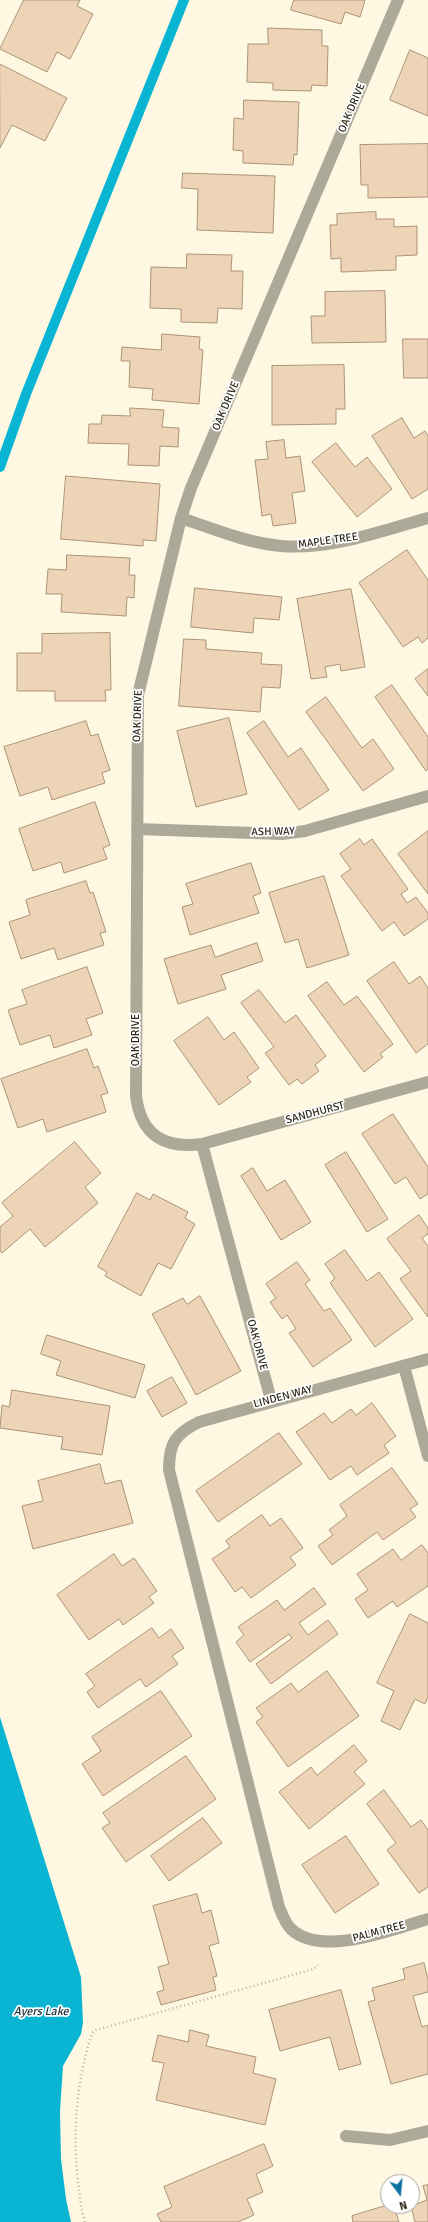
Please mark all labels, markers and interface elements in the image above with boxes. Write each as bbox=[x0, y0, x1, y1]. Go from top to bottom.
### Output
street label: OAK DRIVE bbox=[336, 81, 368, 135]
street label: OAK DRIVE bbox=[210, 379, 242, 433]
street label: MAPLE TREE bbox=[297, 530, 359, 552]
street label: OAK DRIVE bbox=[130, 690, 146, 742]
street label: ASH WAY bbox=[251, 825, 295, 839]
street label: OAK DRIVE bbox=[129, 1014, 143, 1066]
street label: SANDHURST bbox=[284, 1099, 346, 1127]
street label: OAK DRIVE bbox=[244, 1318, 270, 1372]
street label: LINDEN WAY bbox=[252, 1383, 314, 1411]
street label: PALM TREE bbox=[351, 1919, 407, 1945]
water label: Ayers Lake bbox=[14, 2005, 68, 2019]
north arrow bbox=[380, 2174, 420, 2214]
text: N bbox=[398, 2198, 409, 2212]

